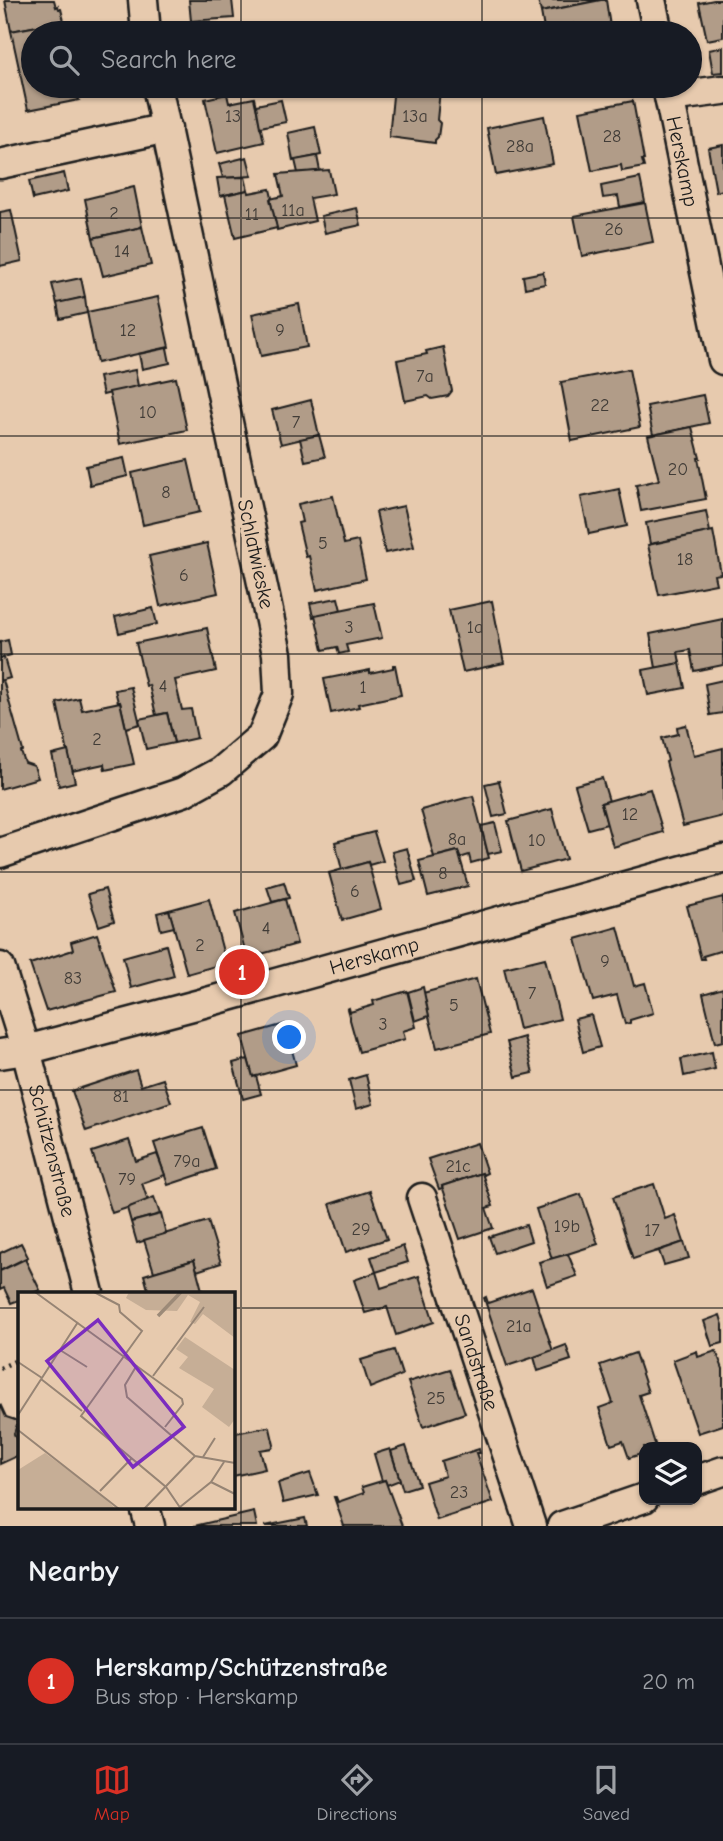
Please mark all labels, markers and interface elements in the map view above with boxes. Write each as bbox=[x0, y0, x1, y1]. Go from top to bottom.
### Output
search box bbox=[21, 21, 702, 98]
icon: search bbox=[45, 41, 83, 79]
text: Search here bbox=[101, 45, 236, 75]
house number: 13 bbox=[225, 106, 241, 127]
house number: 13a bbox=[402, 106, 428, 127]
street label: Herskamp bbox=[661, 114, 703, 209]
house number: 28 bbox=[603, 126, 621, 147]
house number: 28a bbox=[506, 136, 534, 157]
house number: 11a bbox=[281, 200, 305, 221]
house number: 2 bbox=[109, 203, 119, 224]
house number: 11 bbox=[245, 204, 259, 225]
house number: 26 bbox=[604, 219, 624, 240]
house number: 14 bbox=[114, 241, 130, 262]
house number: 12 bbox=[120, 320, 136, 341]
house number: 9 bbox=[275, 320, 285, 341]
house number: 7a bbox=[416, 366, 434, 387]
house number: 22 bbox=[591, 395, 609, 416]
house number: 10 bbox=[139, 402, 157, 423]
house number: 7 bbox=[292, 412, 301, 433]
house number: 20 bbox=[668, 459, 688, 480]
house number: 8 bbox=[161, 482, 171, 503]
street label: Schlatwieske bbox=[233, 497, 279, 611]
house number: 5 bbox=[318, 533, 328, 554]
house number: 18 bbox=[677, 549, 693, 570]
house number: 6 bbox=[179, 565, 189, 586]
house number: 3 bbox=[344, 617, 354, 638]
house number: 1a bbox=[467, 617, 483, 638]
house number: 4 bbox=[159, 676, 167, 697]
house number: 1 bbox=[359, 677, 367, 698]
house number: 2 bbox=[92, 729, 102, 750]
house number: 12 bbox=[622, 804, 638, 825]
house number: 8a bbox=[448, 829, 466, 850]
house number: 10 bbox=[528, 830, 546, 851]
house number: 8 bbox=[438, 863, 448, 884]
house number: 6 bbox=[350, 881, 360, 902]
house number: 4 bbox=[262, 918, 270, 939]
street label: Herskamp bbox=[327, 932, 422, 980]
house number: 2 bbox=[195, 935, 205, 956]
pin: 1 bbox=[219, 946, 265, 998]
house number: 9 bbox=[600, 951, 610, 972]
house number: 83 bbox=[64, 968, 82, 989]
house number: 7 bbox=[528, 983, 537, 1004]
house number: 5 bbox=[449, 995, 459, 1016]
house number: 3 bbox=[378, 1014, 388, 1035]
your location bbox=[272, 1020, 306, 1054]
street label: Schützenstraße bbox=[23, 1082, 81, 1219]
house number: 81 bbox=[113, 1086, 129, 1107]
house number: 79a bbox=[173, 1151, 201, 1172]
house number: 21c bbox=[445, 1156, 471, 1177]
house number: 79 bbox=[118, 1169, 136, 1190]
house number: 19b bbox=[554, 1216, 580, 1237]
house number: 29 bbox=[352, 1219, 370, 1240]
house number: 17 bbox=[644, 1220, 660, 1241]
inset map bbox=[18, 1292, 234, 1508]
street label: Sandstraße bbox=[449, 1311, 504, 1414]
house number: 21a bbox=[506, 1316, 532, 1337]
house number: 25 bbox=[426, 1388, 446, 1409]
map controls bbox=[639, 1442, 702, 1505]
button: layers bbox=[639, 1442, 702, 1505]
house number: 23 bbox=[450, 1482, 468, 1503]
text: Nearby bbox=[28, 1554, 119, 1589]
text: Herskamp/Schützenstraße bbox=[95, 1653, 387, 1683]
text: 1 bbox=[46, 1668, 56, 1695]
text: 20 m bbox=[642, 1668, 695, 1695]
text: Bus stop · Herskamp bbox=[95, 1683, 298, 1710]
tab: Map bbox=[93, 1761, 131, 1825]
tab: Directions bbox=[317, 1761, 397, 1825]
tab: Saved bbox=[583, 1761, 630, 1825]

